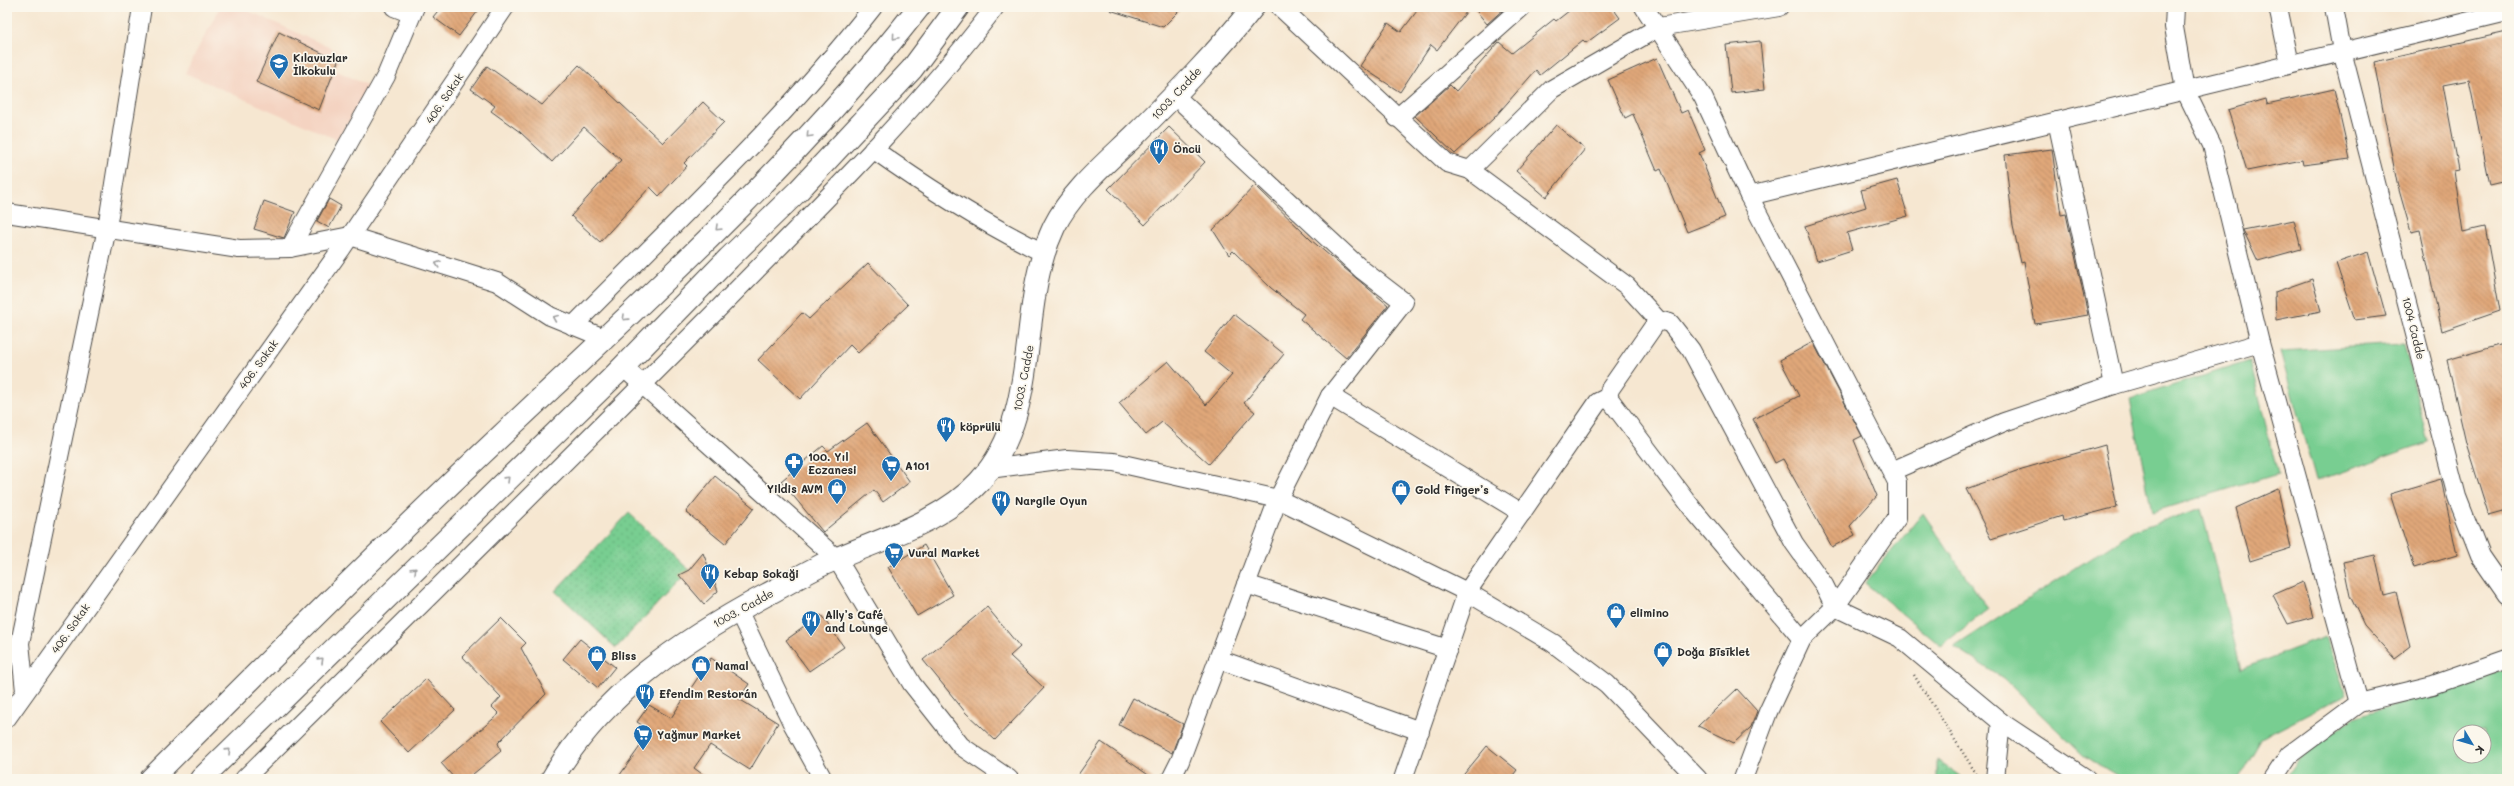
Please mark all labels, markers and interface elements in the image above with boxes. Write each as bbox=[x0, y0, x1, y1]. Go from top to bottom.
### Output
one-way arrow bbox=[892, 33, 899, 40]
place label: Kılavuzlar İlkokulu bbox=[293, 50, 348, 78]
school or university icon: Kılavuzlar İlkokulu bbox=[268, 52, 290, 80]
street label: 1003. Cadde bbox=[1148, 63, 1205, 123]
street label: 406. Sokak bbox=[422, 70, 466, 126]
one-way arrow bbox=[807, 131, 814, 138]
restaurant icon: Öncü bbox=[1148, 137, 1170, 165]
place label: Öncü bbox=[1173, 141, 1201, 156]
one-way arrow bbox=[715, 223, 723, 231]
one-way arrow bbox=[435, 260, 442, 269]
street label: 1004 Cadde bbox=[2399, 295, 2429, 361]
one-way arrow bbox=[622, 314, 630, 321]
one-way arrow bbox=[552, 315, 559, 323]
street label: 406. Sokak bbox=[235, 336, 281, 392]
street label: 1003. Cadde bbox=[1009, 343, 1037, 412]
restaurant icon: köprülü bbox=[935, 415, 957, 443]
place label: köprülü bbox=[960, 419, 1001, 434]
place label: 100. Yıl Eczanesi bbox=[808, 449, 857, 477]
pharmacy icon: 100. Yıl Eczanesi bbox=[783, 451, 805, 479]
supermarket icon: A101 bbox=[880, 454, 902, 482]
place label: A101 bbox=[905, 458, 930, 473]
one-way arrow bbox=[502, 476, 510, 484]
shop icon: Yildis AVM bbox=[826, 477, 848, 505]
shop icon: Gold Finger’s bbox=[1390, 478, 1412, 506]
place label: Yildis AVM bbox=[767, 481, 823, 496]
place label: Gold Finger’s bbox=[1415, 482, 1489, 497]
restaurant icon: Nargile Oyun bbox=[990, 489, 1012, 517]
place label: Nargile Oyun bbox=[1015, 493, 1087, 508]
supermarket icon: Vural Market bbox=[883, 541, 905, 569]
place label: Vural Market bbox=[908, 545, 980, 560]
restaurant icon: Kebap Sokaği bbox=[699, 562, 721, 590]
place label: Kebap Sokaği bbox=[724, 566, 799, 581]
one-way arrow bbox=[409, 567, 417, 575]
street label: 1003. Cadde bbox=[710, 585, 776, 631]
street label: 406. Sokak bbox=[47, 600, 93, 656]
shop icon: elimino bbox=[1605, 601, 1627, 629]
place label: elimino bbox=[1630, 605, 1669, 620]
place label: Ally’s Café and Lounge bbox=[825, 607, 888, 635]
restaurant icon: Ally’s Café and Lounge bbox=[800, 609, 822, 637]
shop icon: Doğa Bīsīklet bbox=[1652, 640, 1674, 668]
shop icon: Bliss bbox=[586, 644, 608, 672]
place label: Doğa Bīsīklet bbox=[1677, 644, 1750, 659]
place label: Bliss bbox=[611, 648, 637, 663]
shop icon: Namal bbox=[690, 654, 712, 682]
one-way arrow bbox=[316, 657, 324, 665]
place label: Namal bbox=[715, 658, 749, 673]
restaurant icon: Efendim Restorán bbox=[634, 682, 656, 710]
place label: Efendim Restorán bbox=[659, 686, 757, 701]
supermarket icon: Yağmur Market bbox=[632, 723, 654, 751]
north arrow bbox=[2452, 724, 2492, 764]
place label: Yağmur Market bbox=[657, 727, 741, 742]
text: K bbox=[2472, 743, 2488, 758]
one-way arrow bbox=[223, 748, 231, 756]

